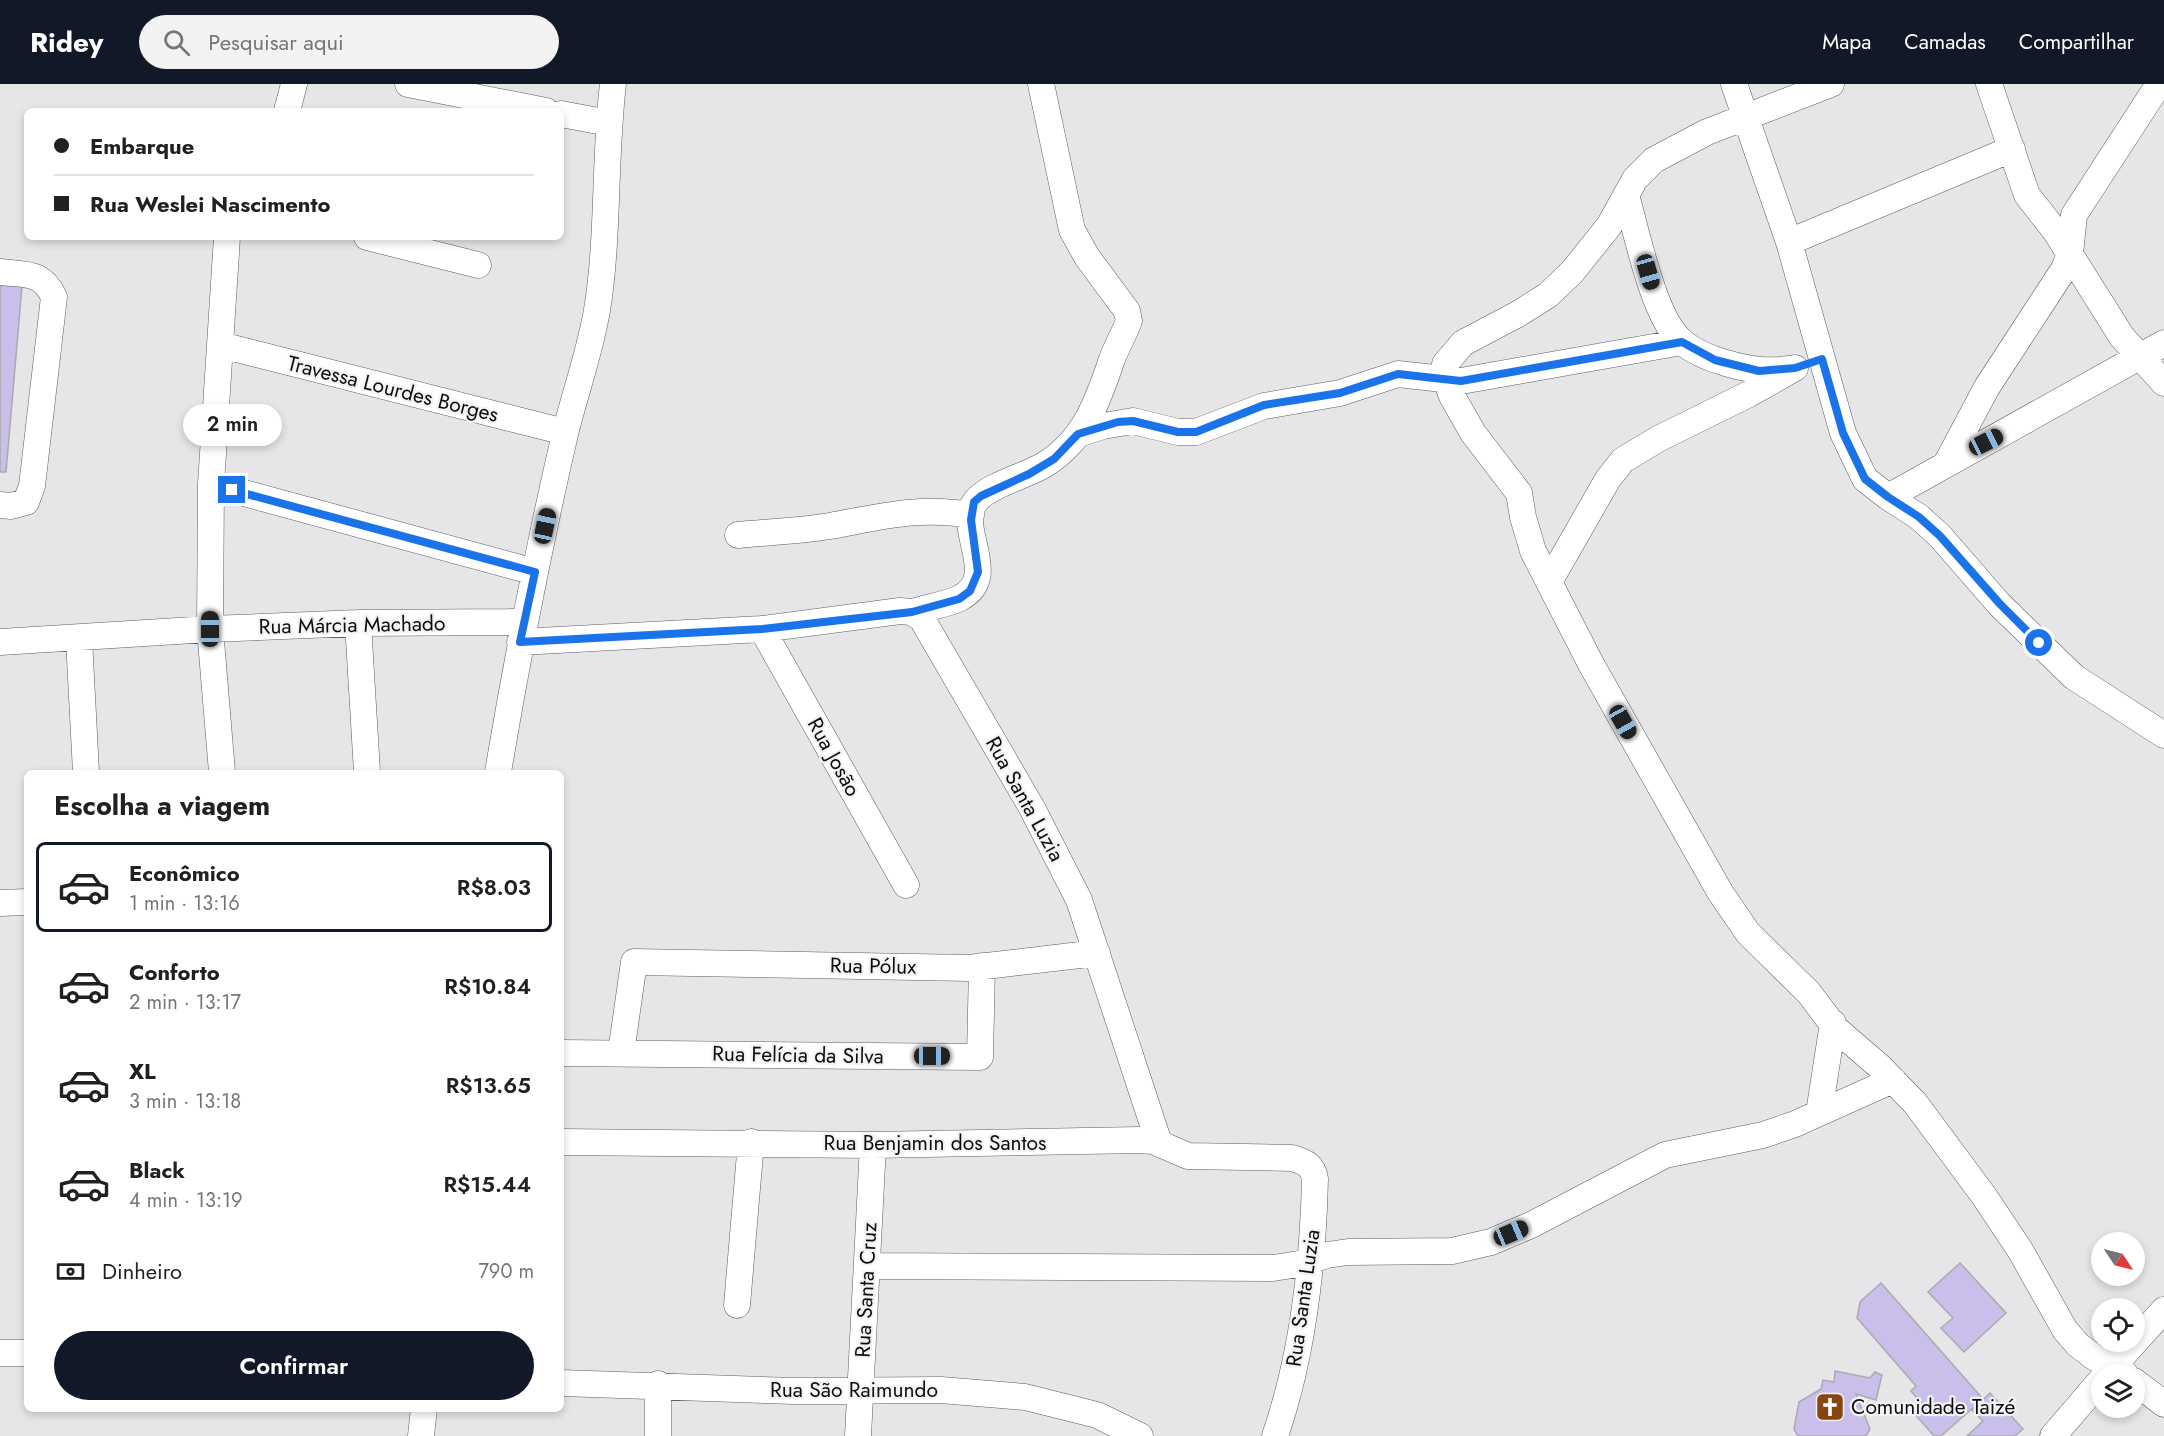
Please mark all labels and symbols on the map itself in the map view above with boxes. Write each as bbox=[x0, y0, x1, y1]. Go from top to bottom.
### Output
car bbox=[1634, 252, 1662, 292]
street label: Travessa Lourdes Borges bbox=[284, 348, 502, 430]
callout: 2 min bbox=[182, 403, 282, 445]
car bbox=[1966, 426, 2006, 458]
route end bbox=[218, 476, 245, 503]
car bbox=[532, 507, 558, 545]
street label: Rua Márcia Machado bbox=[258, 608, 446, 642]
car bbox=[201, 611, 219, 647]
route start bbox=[2025, 629, 2052, 656]
car bbox=[1606, 702, 1640, 742]
street label: Rua Josão bbox=[800, 712, 868, 802]
street label: Rua Santa Luzia bbox=[978, 731, 1072, 867]
street label: Rua Pólux bbox=[830, 950, 917, 982]
street label: Rua Felícia da Silva bbox=[712, 1039, 884, 1071]
car bbox=[914, 1047, 950, 1065]
street label: Rua Benjamin dos Santos bbox=[823, 1128, 1047, 1158]
car bbox=[1491, 1218, 1531, 1248]
street label: Rua Santa Cruz bbox=[847, 1221, 885, 1358]
street label: Rua Santa Luzia bbox=[1279, 1227, 1327, 1369]
north arrow bbox=[2091, 1232, 2145, 1286]
street label: Rua São Raimundo bbox=[770, 1375, 938, 1405]
church icon: Comunidade Taizé bbox=[1814, 1391, 1846, 1423]
place label: Comunidade Taizé bbox=[1851, 1392, 2015, 1422]

